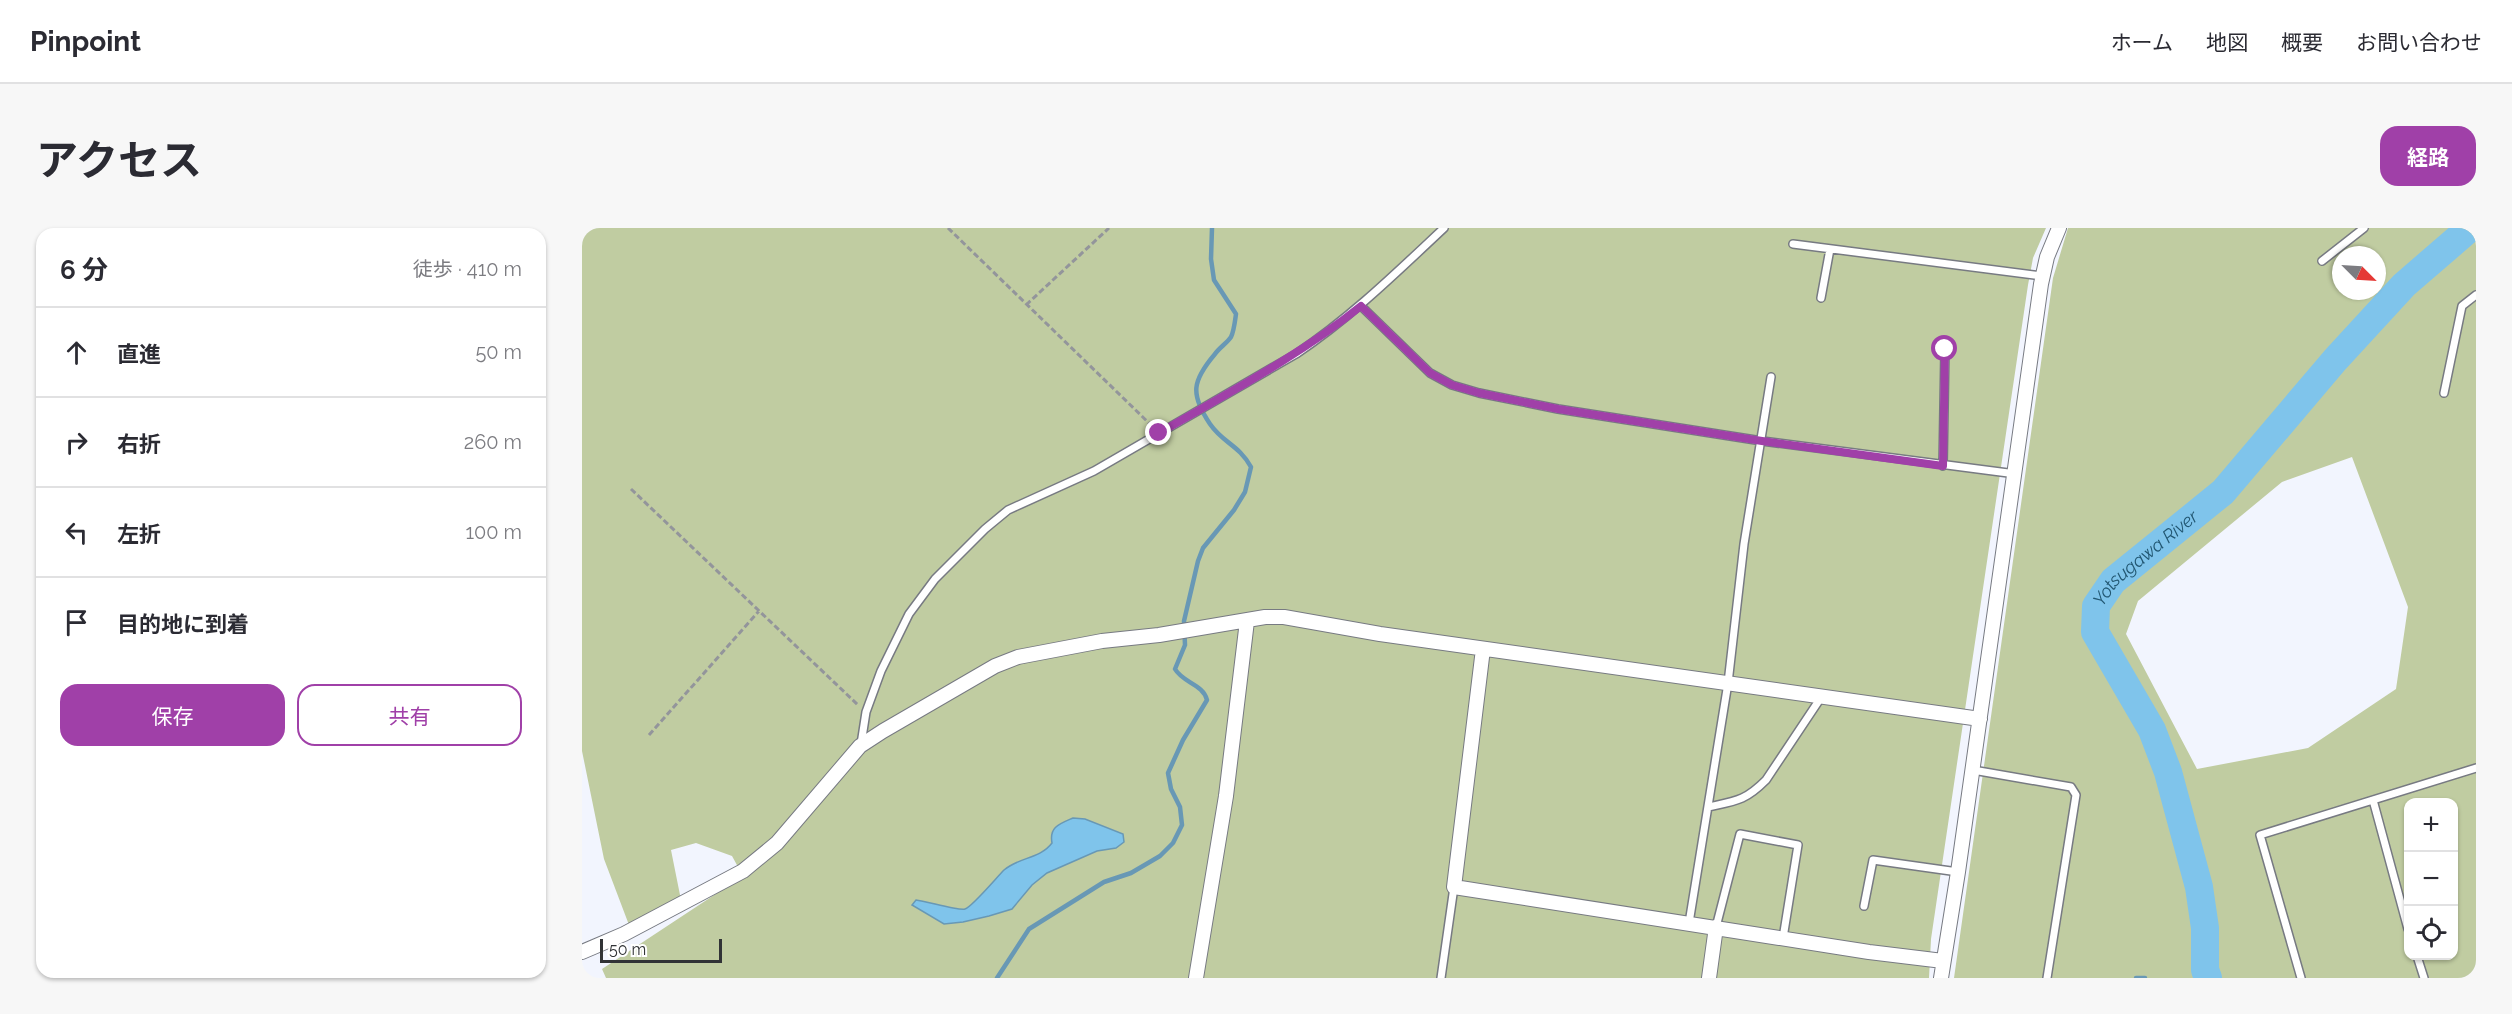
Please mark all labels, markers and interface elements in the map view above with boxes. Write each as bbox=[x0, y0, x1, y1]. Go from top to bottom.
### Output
text: Pinpoint bbox=[30, 25, 141, 58]
text: ホーム bbox=[2111, 30, 2173, 55]
text: 地図 bbox=[2206, 30, 2248, 55]
text: 概要 bbox=[2281, 30, 2323, 55]
text: お問い合わせ bbox=[2356, 30, 2482, 55]
button: 経路 bbox=[2380, 126, 2476, 186]
text: アクセス bbox=[36, 136, 202, 185]
north arrow bbox=[2332, 246, 2386, 300]
text: 6 分 bbox=[60, 255, 108, 285]
text: 徒歩 · 410 m bbox=[413, 257, 522, 281]
route start bbox=[1931, 335, 1957, 361]
icon: ahead bbox=[60, 336, 93, 369]
text: 50 m bbox=[475, 340, 522, 364]
text: 直進 bbox=[117, 341, 161, 367]
route end bbox=[1145, 419, 1171, 445]
icon: right bbox=[60, 426, 93, 459]
text: 260 m bbox=[464, 430, 522, 454]
text: 右折 bbox=[117, 431, 161, 457]
water label: Yotsugawa River bbox=[2088, 505, 2202, 609]
icon: left bbox=[60, 516, 93, 549]
text: 100 m bbox=[465, 520, 522, 544]
text: 左折 bbox=[117, 521, 161, 547]
icon: arrive bbox=[60, 606, 93, 639]
text: 目的地に到着 bbox=[117, 611, 249, 637]
button: 保存 bbox=[60, 684, 285, 746]
button: 共有 bbox=[297, 684, 522, 746]
map controls bbox=[2404, 798, 2458, 960]
button: + bbox=[2404, 798, 2458, 852]
button: − bbox=[2404, 852, 2458, 906]
button: locate bbox=[2404, 906, 2458, 960]
scale bar bbox=[600, 936, 722, 964]
text: 50 m bbox=[609, 940, 646, 959]

